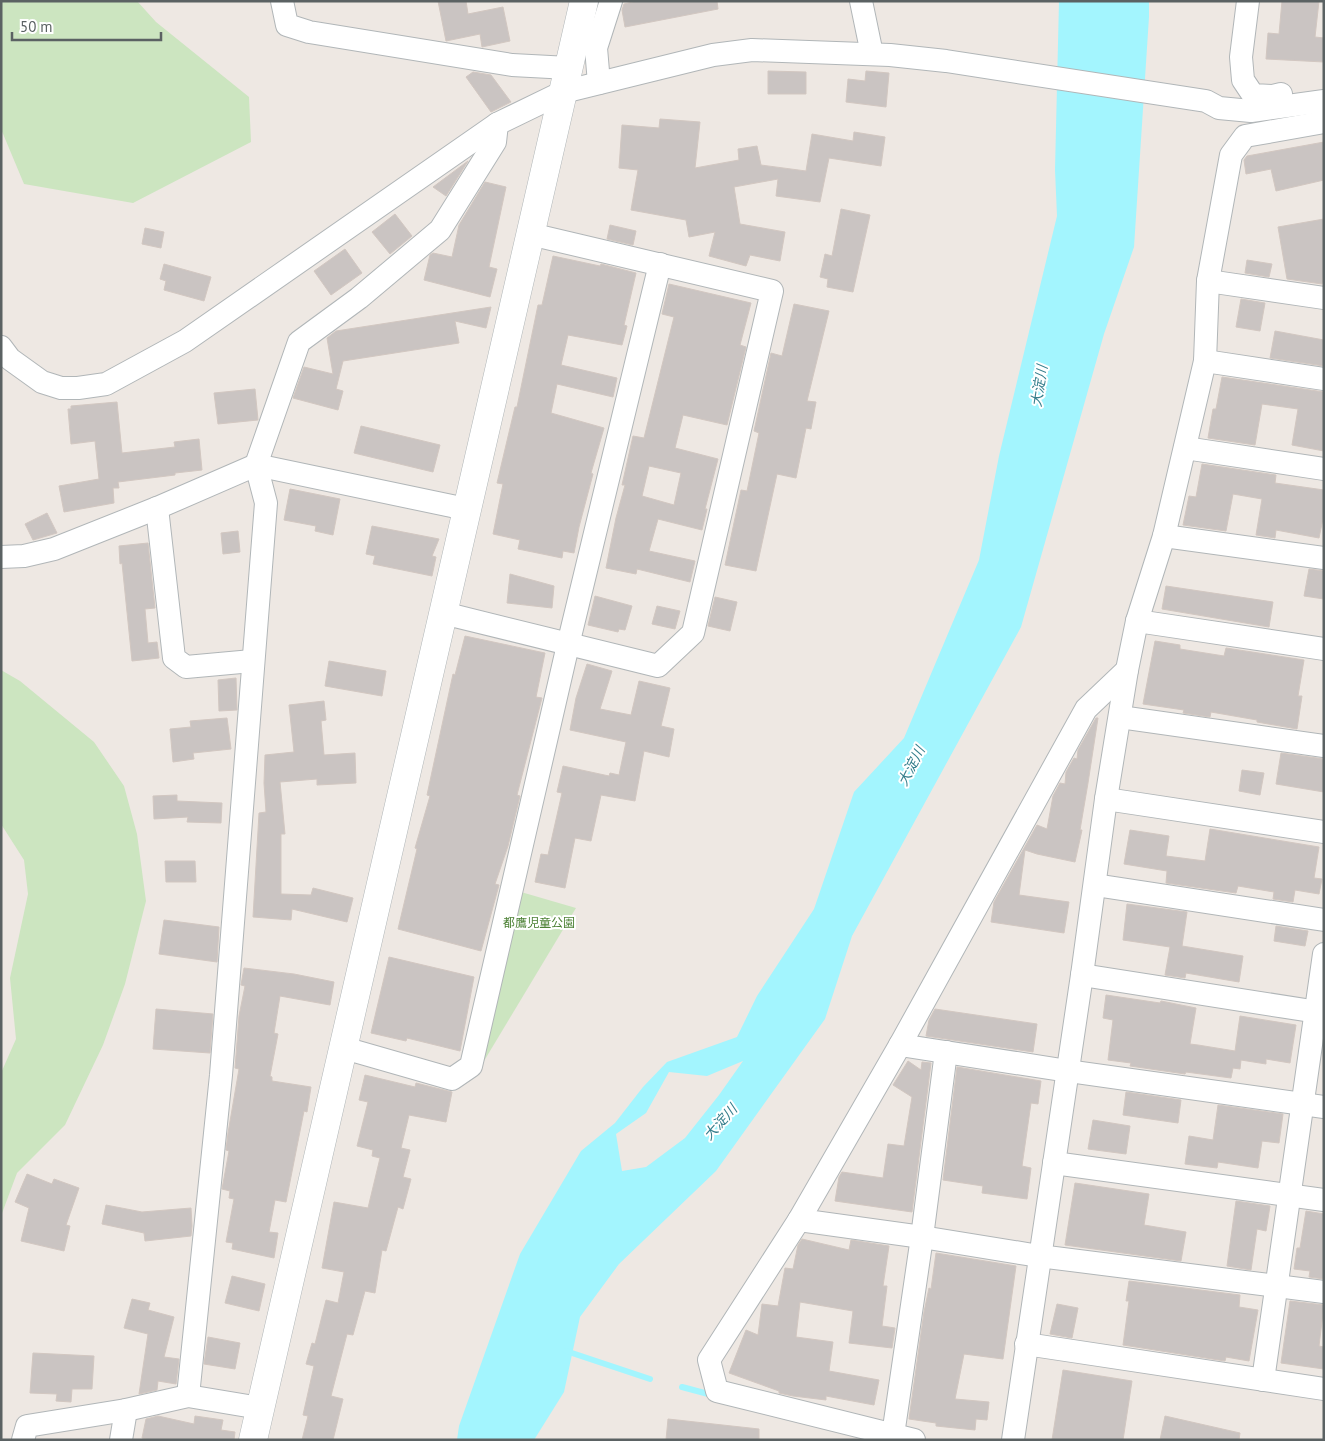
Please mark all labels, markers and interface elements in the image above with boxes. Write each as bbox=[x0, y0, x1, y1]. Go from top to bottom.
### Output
scale bar bbox=[12, 10, 161, 42]
text: 50 m bbox=[20, 17, 53, 36]
water label: 大淀川 bbox=[1027, 362, 1051, 408]
water label: 大淀川 bbox=[893, 741, 929, 789]
park label: 都鷹児童公園 bbox=[503, 915, 575, 930]
water label: 大淀川 bbox=[699, 1099, 742, 1144]

